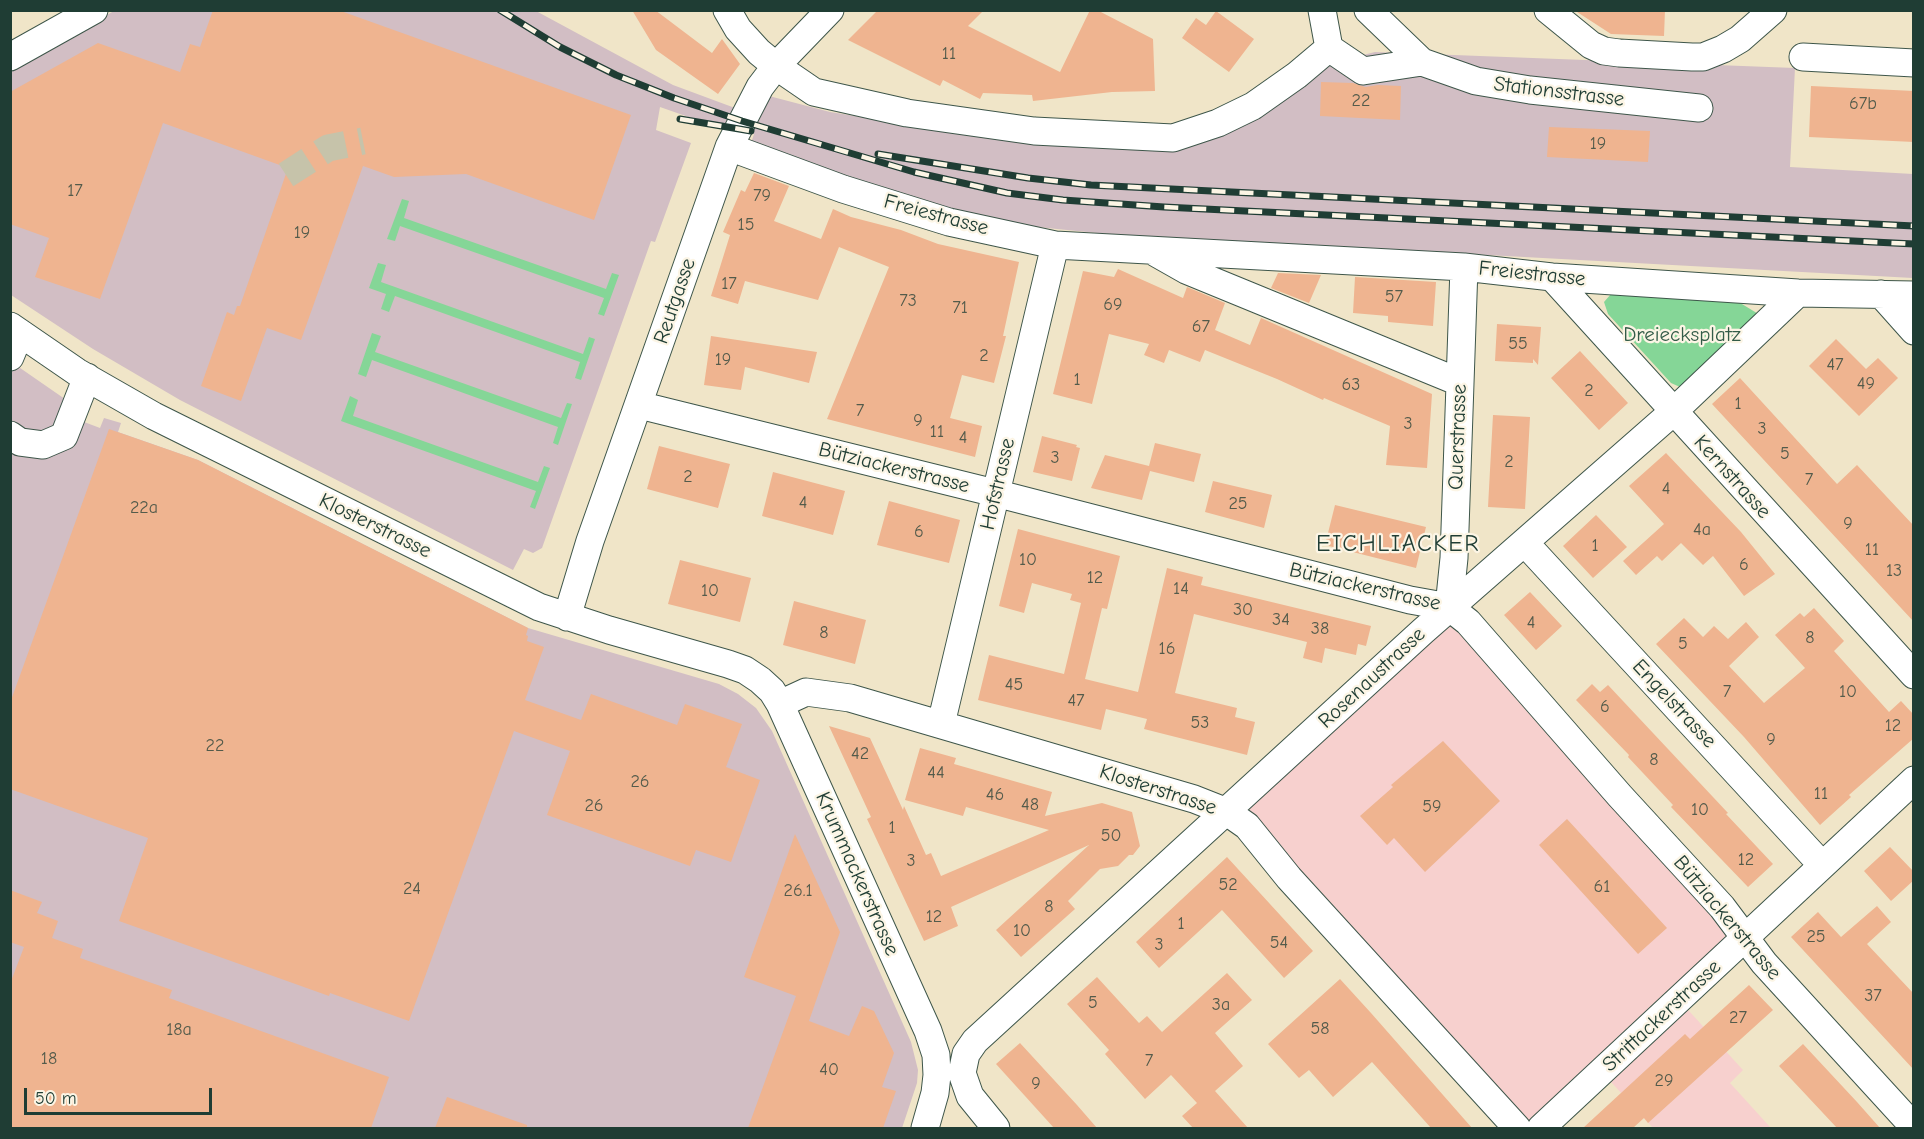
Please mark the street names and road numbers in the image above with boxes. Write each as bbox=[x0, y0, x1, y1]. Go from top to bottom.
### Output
street label: Stationsstrasse bbox=[1492, 71, 1626, 113]
street label: Freiestrasse bbox=[881, 189, 991, 241]
street label: Reutgasse bbox=[649, 255, 701, 347]
street label: Freiestrasse bbox=[1477, 256, 1587, 292]
street label: Querstrasse bbox=[1444, 384, 1472, 490]
street label: Kernstrasse bbox=[1688, 430, 1776, 524]
street label: Hofstrasse bbox=[975, 436, 1021, 532]
street label: Bütziackerstrasse bbox=[816, 437, 972, 499]
street label: Klosterstrasse bbox=[315, 488, 435, 564]
street label: Bütziackerstrasse bbox=[1287, 557, 1443, 617]
street label: Rosenaustrasse bbox=[1313, 622, 1431, 734]
street label: Engelstrasse bbox=[1627, 654, 1721, 754]
street label: Klosterstrasse bbox=[1096, 759, 1220, 821]
street label: Krummackerstrasse bbox=[810, 788, 904, 960]
street label: Bütziackerstrasse bbox=[1668, 851, 1786, 985]
street label: Strittackerstrasse bbox=[1597, 955, 1727, 1077]

